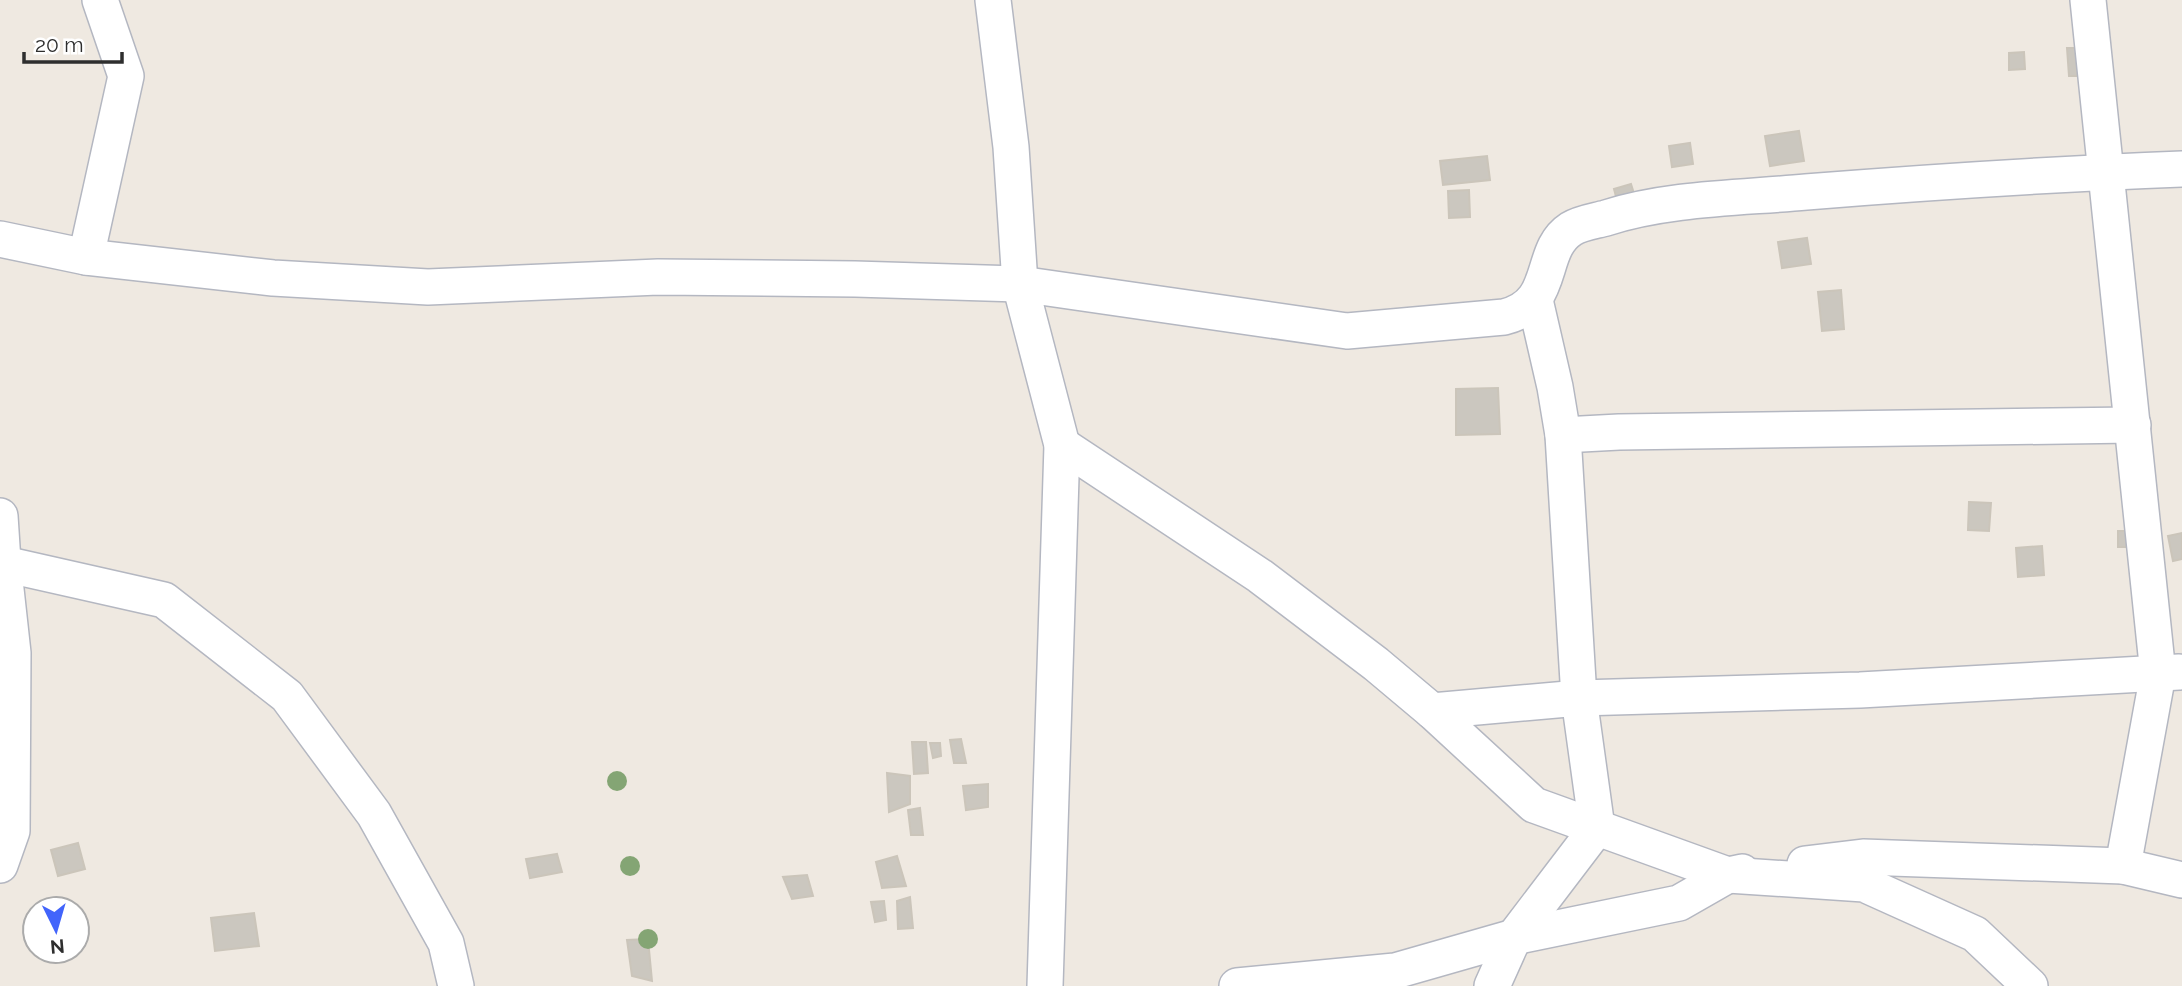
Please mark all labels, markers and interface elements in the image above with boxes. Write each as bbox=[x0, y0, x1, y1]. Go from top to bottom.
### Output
scale bar bbox=[24, 21, 122, 65]
text: 20 m bbox=[35, 32, 83, 57]
north arrow bbox=[21, 895, 91, 965]
text: N bbox=[49, 935, 66, 959]

